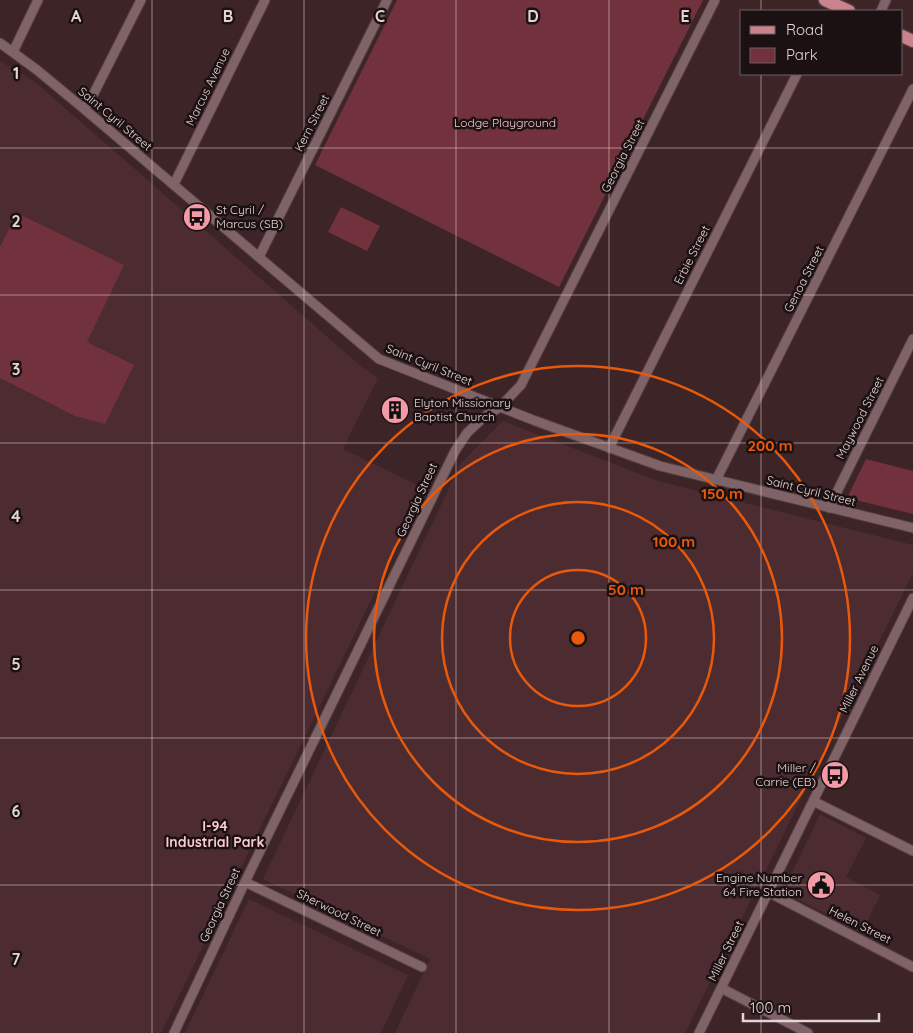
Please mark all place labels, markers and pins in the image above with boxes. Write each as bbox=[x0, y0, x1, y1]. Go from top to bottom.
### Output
bus stop icon: St Cyril / Marcus (SB) bbox=[182, 202, 212, 232]
place label: St Cyril / Marcus (SB) bbox=[216, 202, 283, 231]
building icon: Elyton Missionary Baptist Church bbox=[380, 395, 410, 425]
place label: Elyton Missionary Baptist Church bbox=[414, 395, 511, 424]
centre of rings bbox=[569, 629, 587, 647]
place label: Miller / Carrie (EB) bbox=[755, 760, 817, 789]
bus stop icon: Miller / Carrie (EB) bbox=[820, 760, 850, 790]
place label: Engine Number 64 Fire Station bbox=[716, 870, 802, 899]
public building icon: Engine Number 64 Fire Station bbox=[806, 870, 836, 900]

